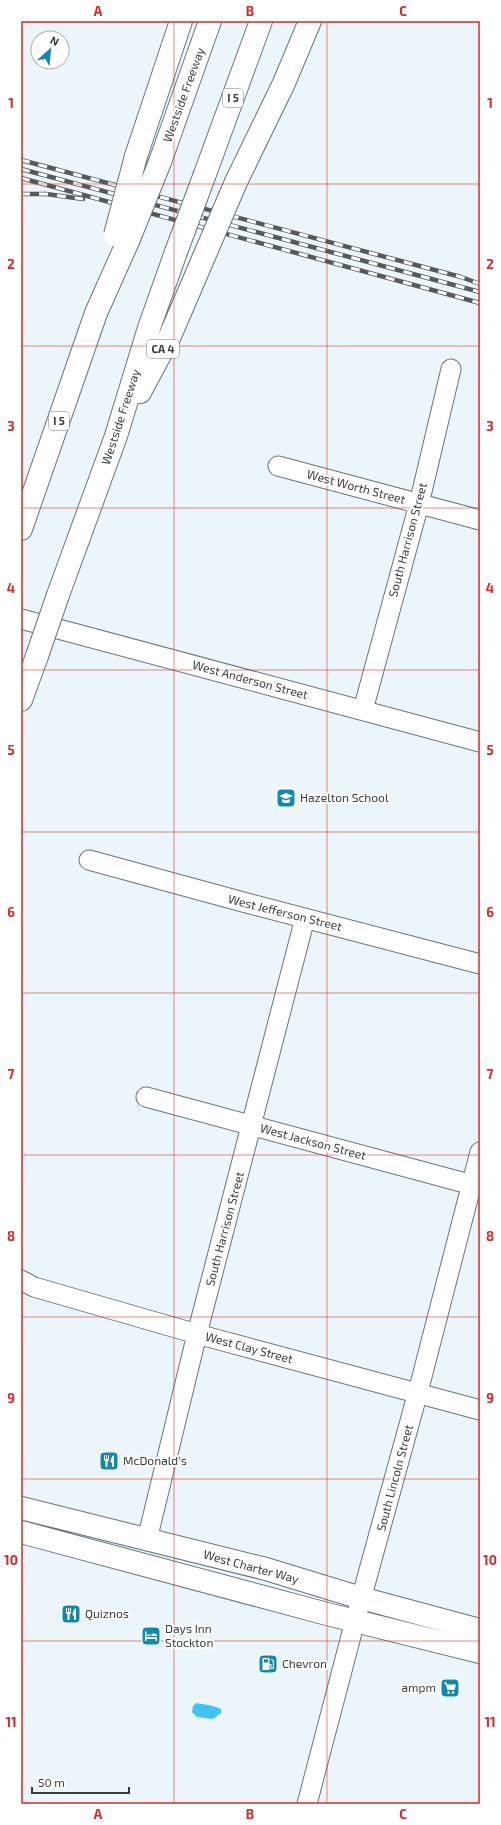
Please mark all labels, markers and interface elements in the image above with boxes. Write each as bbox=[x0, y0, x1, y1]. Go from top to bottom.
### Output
text: A bbox=[94, 3, 103, 19]
text: B bbox=[246, 3, 254, 19]
text: C bbox=[399, 3, 407, 19]
north arrow bbox=[30, 30, 70, 70]
text: N bbox=[48, 33, 61, 48]
street label: Westside Freeway bbox=[159, 45, 207, 144]
road number: I 5 bbox=[223, 89, 243, 107]
text: 1 bbox=[8, 95, 14, 111]
text: 1 bbox=[487, 95, 493, 111]
text: 2 bbox=[7, 256, 15, 272]
text: 2 bbox=[486, 256, 494, 272]
road number: CA 4 bbox=[147, 340, 179, 358]
street label: Westside Freeway bbox=[98, 366, 142, 466]
road number: I 5 bbox=[49, 412, 69, 430]
text: 3 bbox=[7, 418, 15, 434]
text: 3 bbox=[486, 418, 494, 434]
street label: West Worth Street bbox=[306, 466, 407, 506]
street label: South Harrison Street bbox=[385, 481, 429, 598]
text: 4 bbox=[7, 580, 15, 596]
text: 4 bbox=[486, 580, 494, 596]
street label: West Anderson Street bbox=[191, 657, 310, 701]
text: 5 bbox=[7, 742, 15, 758]
text: 5 bbox=[486, 742, 494, 758]
school or university icon: Hazelton School bbox=[275, 787, 297, 809]
place label: Hazelton School bbox=[300, 790, 389, 804]
street label: West Jefferson Street bbox=[227, 891, 344, 933]
text: 6 bbox=[7, 904, 15, 920]
text: 6 bbox=[486, 904, 494, 920]
text: 7 bbox=[8, 1066, 15, 1082]
text: 7 bbox=[487, 1066, 494, 1082]
street label: West Jackson Street bbox=[259, 1120, 368, 1162]
street label: South Harrison Street bbox=[202, 1170, 246, 1287]
text: 8 bbox=[7, 1228, 15, 1244]
text: 8 bbox=[486, 1228, 494, 1244]
street label: West Clay Street bbox=[204, 1329, 295, 1366]
text: 9 bbox=[7, 1390, 15, 1406]
text: 9 bbox=[486, 1390, 494, 1406]
street label: South Lincoln Street bbox=[373, 1422, 415, 1533]
restaurant icon: McDonald's bbox=[98, 1450, 120, 1472]
place label: McDonald's bbox=[123, 1453, 187, 1467]
street label: West Charter Way bbox=[202, 1547, 301, 1586]
text: 10 bbox=[4, 1552, 18, 1568]
text: 10 bbox=[483, 1552, 497, 1568]
restaurant icon: Quiznos bbox=[60, 1603, 82, 1625]
place label: Quiznos bbox=[85, 1606, 129, 1621]
place label: Days Inn Stockton bbox=[165, 1621, 213, 1649]
hotel icon: Days Inn Stockton bbox=[140, 1625, 162, 1647]
fuel station icon: Chevron bbox=[257, 1653, 279, 1675]
place label: Chevron bbox=[282, 1656, 327, 1670]
supermarket icon: ampm bbox=[439, 1677, 461, 1699]
place label: ampm bbox=[401, 1680, 436, 1694]
text: 11 bbox=[5, 1714, 17, 1730]
text: 11 bbox=[484, 1714, 496, 1730]
scale bar bbox=[32, 1769, 129, 1795]
text: 50 m bbox=[38, 1775, 65, 1789]
text: A bbox=[94, 1806, 103, 1822]
text: B bbox=[246, 1806, 254, 1822]
text: C bbox=[399, 1806, 407, 1822]

